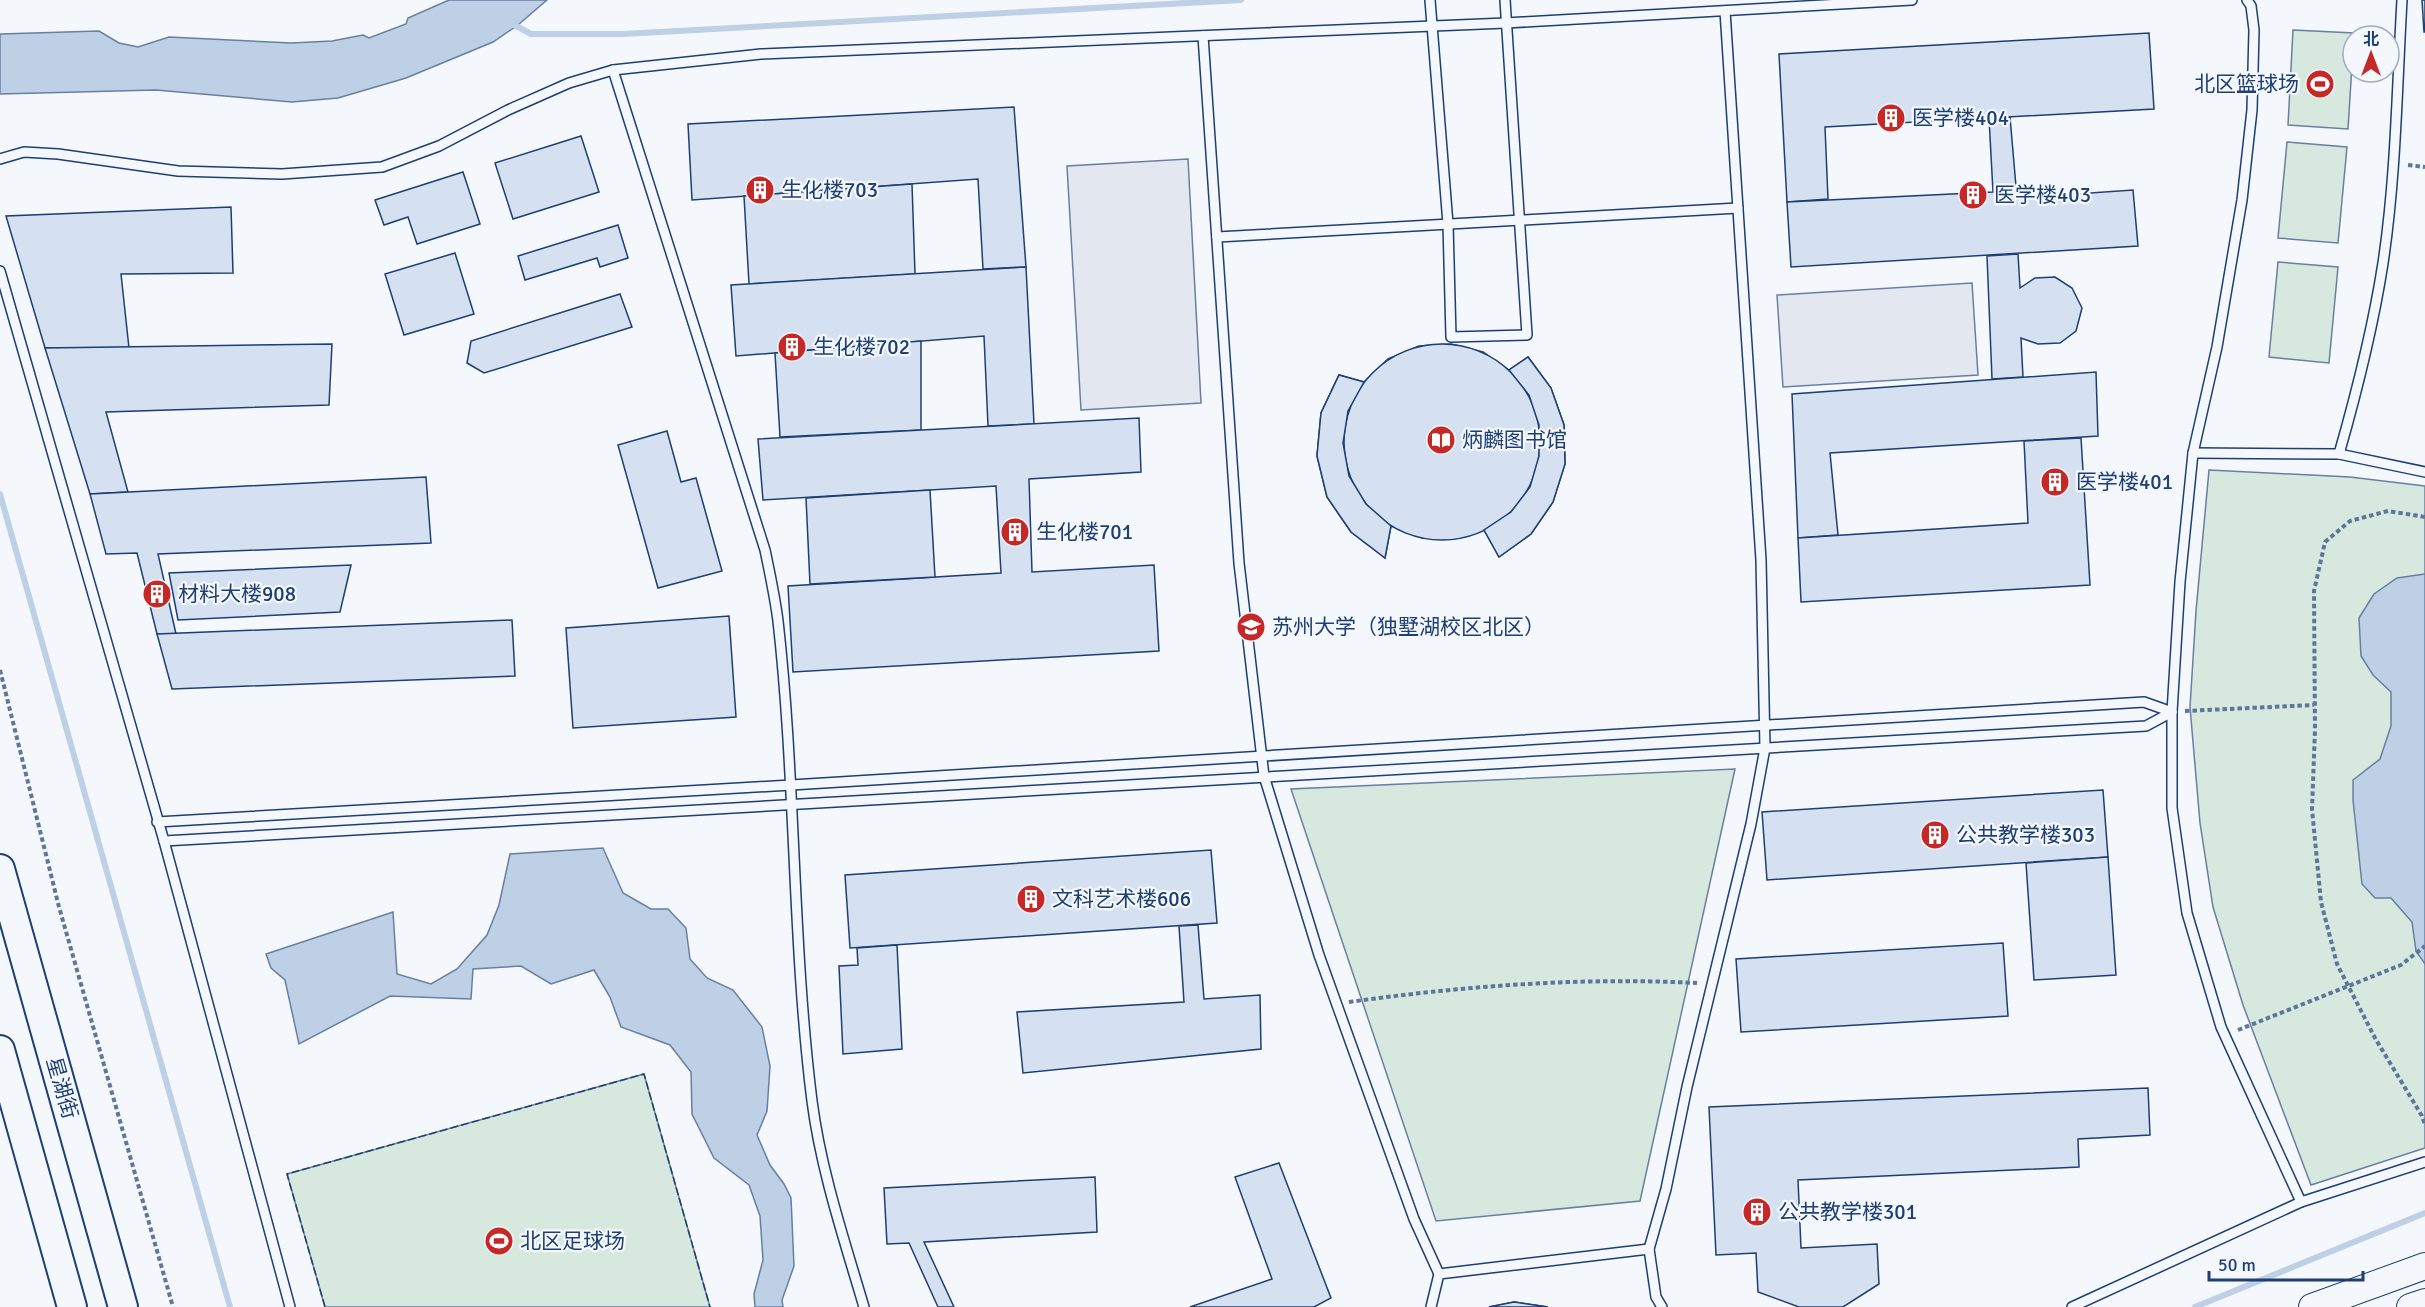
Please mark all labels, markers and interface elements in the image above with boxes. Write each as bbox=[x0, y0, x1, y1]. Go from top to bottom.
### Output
north arrow bbox=[2341, 24, 2401, 84]
text: 北 bbox=[2363, 30, 2379, 50]
sports icon: 北区篮球场 bbox=[2304, 68, 2336, 100]
place label: 北区篮球场 bbox=[2194, 71, 2299, 97]
building icon: 医学楼404 bbox=[1875, 102, 1907, 134]
place label: 医学楼404 bbox=[1912, 105, 2009, 131]
building icon: 生化楼703 bbox=[744, 174, 776, 206]
place label: 生化楼703 bbox=[781, 177, 878, 203]
building icon: 医学楼403 bbox=[1957, 179, 1989, 211]
place label: 医学楼403 bbox=[1994, 182, 2091, 208]
building icon: 生化楼702 bbox=[776, 331, 808, 363]
place label: 生化楼702 bbox=[813, 334, 910, 360]
library icon: 炳麟图书馆 bbox=[1425, 424, 1457, 456]
place label: 炳麟图书馆 bbox=[1462, 427, 1567, 453]
building icon: 医学楼401 bbox=[2039, 466, 2071, 498]
place label: 医学楼401 bbox=[2076, 469, 2173, 495]
building icon: 生化楼701 bbox=[999, 516, 1031, 548]
place label: 生化楼701 bbox=[1036, 519, 1133, 545]
building icon: 材料大楼908 bbox=[141, 578, 173, 610]
place label: 材料大楼908 bbox=[178, 581, 296, 607]
school or university icon: 苏州大学（独墅湖校区北区） bbox=[1235, 611, 1267, 643]
place label: 苏州大学（独墅湖校区北区） bbox=[1272, 614, 1545, 640]
building icon: 公共教学楼303 bbox=[1919, 819, 1951, 851]
place label: 公共教学楼303 bbox=[1956, 822, 2095, 848]
building icon: 文科艺术楼606 bbox=[1015, 883, 1047, 915]
place label: 文科艺术楼606 bbox=[1052, 886, 1191, 912]
street label: 星湖街 bbox=[41, 1054, 83, 1122]
building icon: 公共教学楼301 bbox=[1741, 1196, 1773, 1228]
place label: 公共教学楼301 bbox=[1778, 1199, 1917, 1225]
sports icon: 北区足球场 bbox=[483, 1225, 515, 1257]
place label: 北区足球场 bbox=[520, 1228, 625, 1254]
scale bar bbox=[2209, 1244, 2364, 1282]
text: 50 m bbox=[2218, 1254, 2256, 1276]

